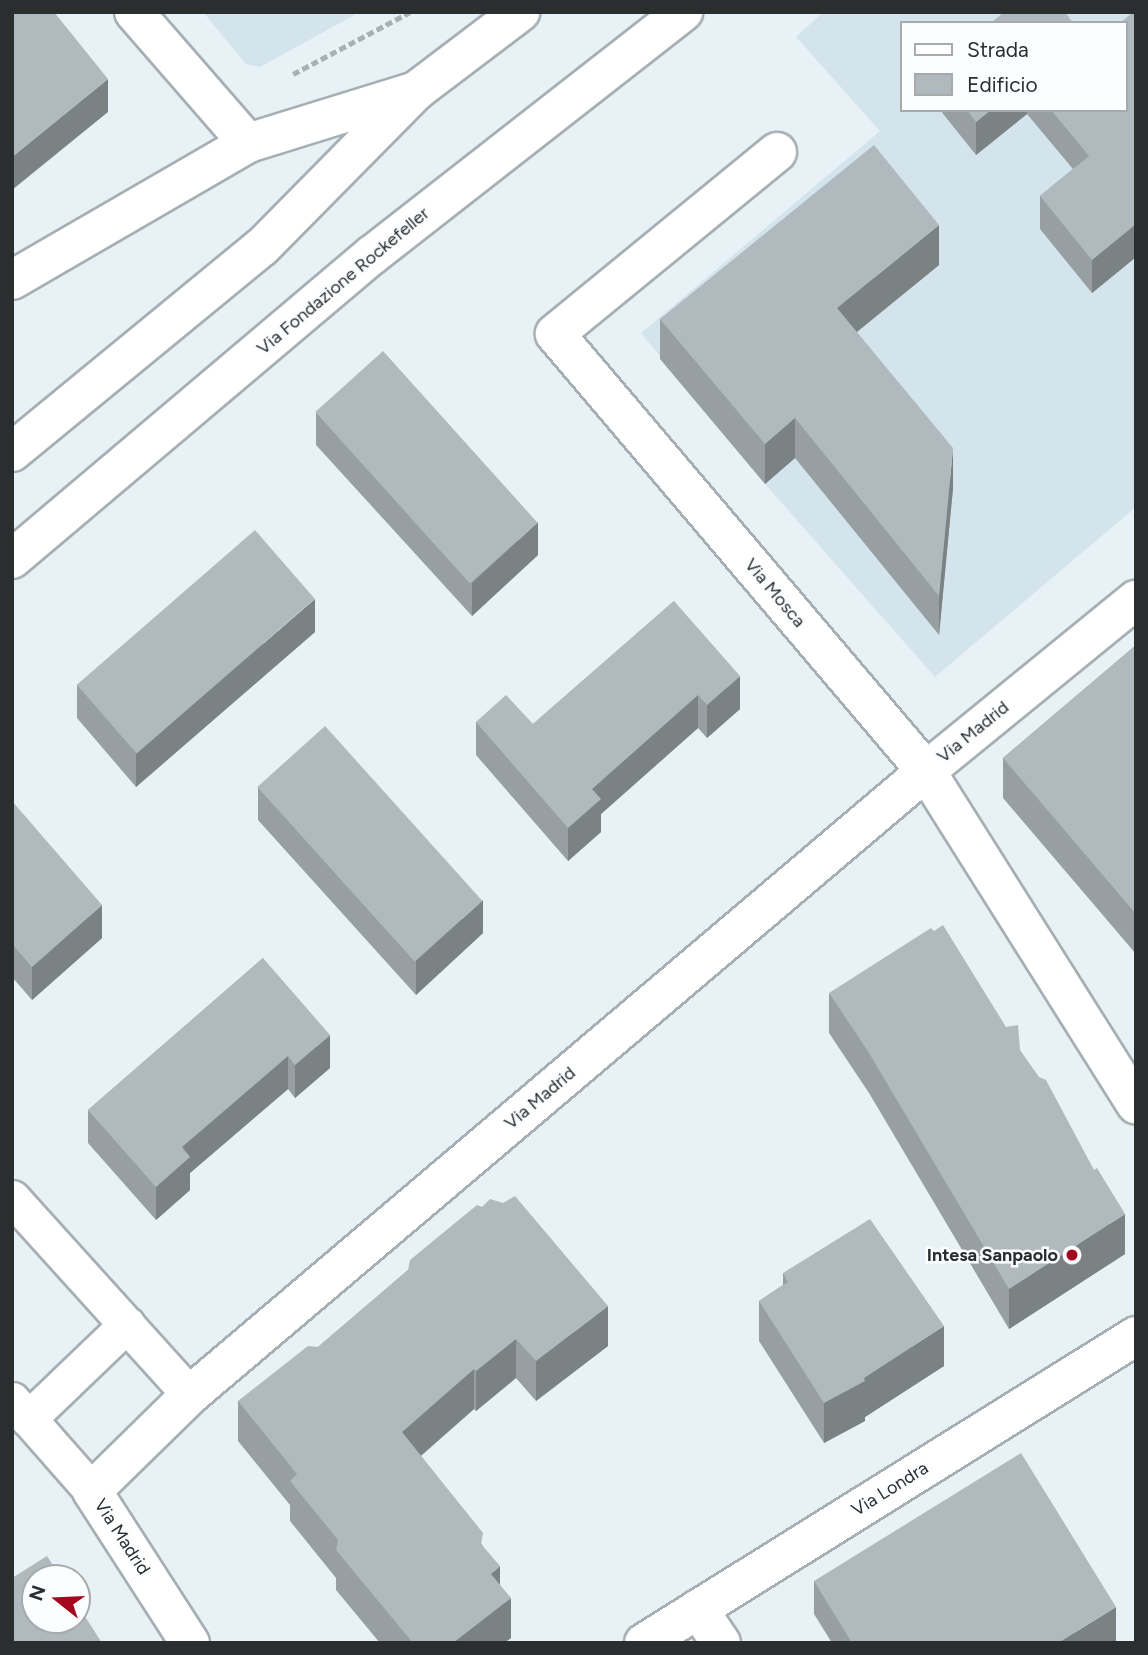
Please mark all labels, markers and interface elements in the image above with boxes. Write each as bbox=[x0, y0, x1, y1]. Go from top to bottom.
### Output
legend bbox=[900, 21, 1127, 112]
text: Strada bbox=[967, 37, 1029, 62]
text: Edificio bbox=[967, 72, 1038, 97]
street label: Via Fondazione Rockefeller bbox=[253, 203, 433, 359]
street label: Via Mosca bbox=[740, 554, 810, 632]
street label: Via Madrid bbox=[933, 697, 1013, 767]
street label: Via Madrid bbox=[500, 1062, 580, 1134]
place label: Intesa Sanpaolo bbox=[927, 1244, 1058, 1266]
marker: Intesa Sanpaolo bbox=[1064, 1247, 1080, 1263]
street label: Via Londra bbox=[848, 1457, 932, 1521]
street label: Via Madrid bbox=[90, 1495, 154, 1579]
north arrow bbox=[21, 1564, 91, 1634]
text: N bbox=[24, 1582, 51, 1604]

